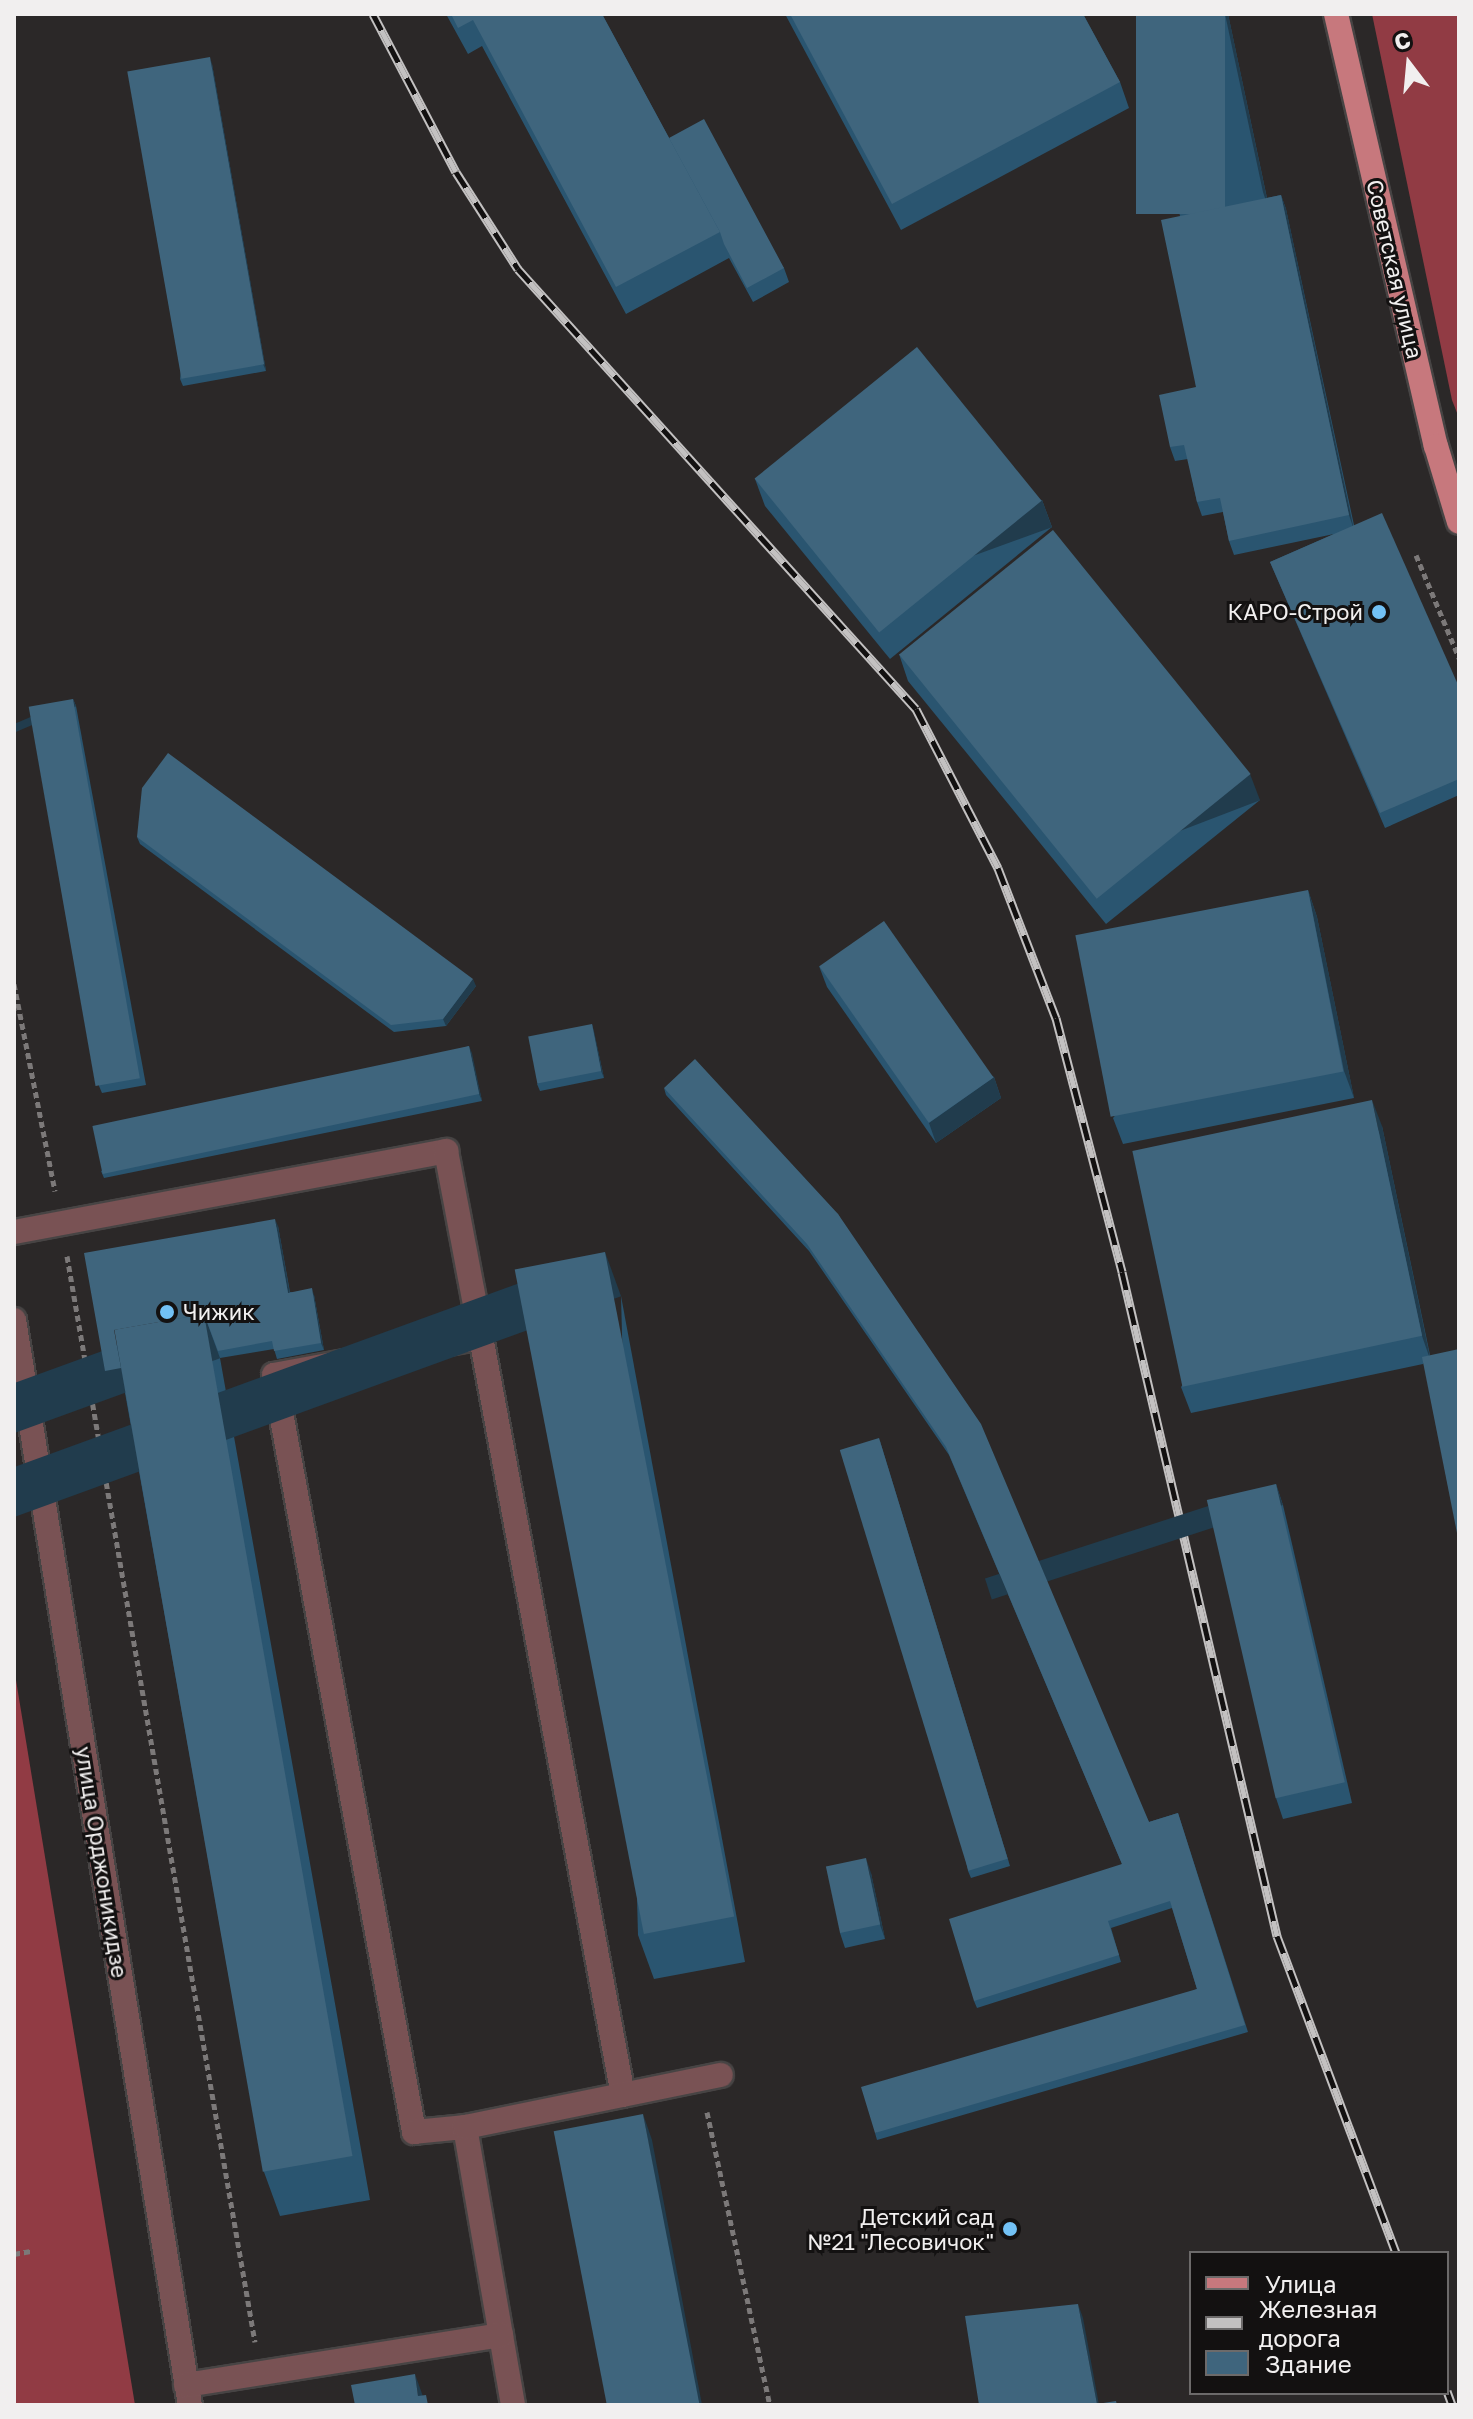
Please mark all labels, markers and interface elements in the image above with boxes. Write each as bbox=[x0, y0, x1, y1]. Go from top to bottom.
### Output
north arrow bbox=[1369, 24, 1449, 104]
text: С bbox=[1391, 25, 1413, 56]
street label: Советская улица bbox=[1362, 177, 1428, 361]
place label: КАРО-Строй bbox=[1227, 599, 1363, 625]
marker: КАРО-Строй bbox=[1370, 603, 1388, 621]
place label: Чижик bbox=[183, 1299, 255, 1325]
marker: Чижик bbox=[158, 1303, 176, 1321]
street label: улица Орджоникидзе bbox=[71, 1744, 133, 1980]
place label: Детский сад №21 "Лесовичок" bbox=[807, 2203, 994, 2254]
marker: Детский сад №21 "Лесовичок" bbox=[1001, 2220, 1019, 2238]
legend bbox=[1189, 2251, 1449, 2395]
text: Улица bbox=[1265, 2269, 1337, 2298]
text: Железная дорога bbox=[1259, 2294, 1377, 2352]
text: Здание bbox=[1265, 2349, 1352, 2378]

